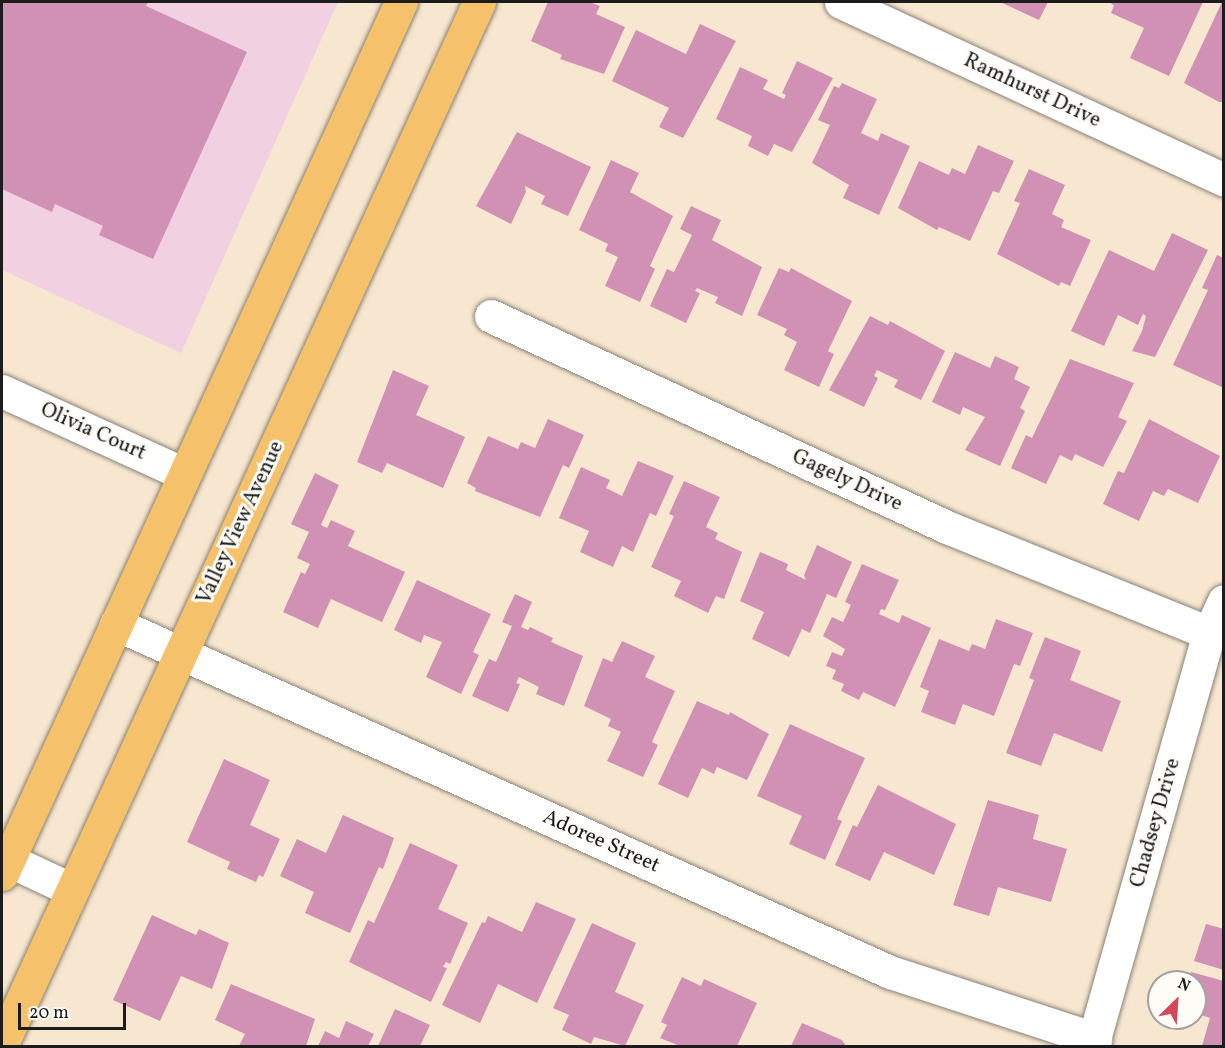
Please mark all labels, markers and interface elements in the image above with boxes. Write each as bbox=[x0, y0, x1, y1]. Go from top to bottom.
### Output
street label: Ramhurst Drive bbox=[959, 48, 1105, 134]
street label: Olivia Court bbox=[36, 398, 150, 466]
street label: Valley View Avenue bbox=[192, 436, 290, 610]
street label: Gagely Drive bbox=[787, 444, 907, 518]
street label: Chadsey Drive bbox=[1125, 755, 1187, 891]
street label: Adoree Street bbox=[539, 805, 663, 879]
north arrow bbox=[1147, 970, 1207, 1030]
text: N bbox=[1174, 973, 1194, 998]
scale bar bbox=[21, 991, 129, 1029]
text: 20 m bbox=[29, 1001, 69, 1026]

